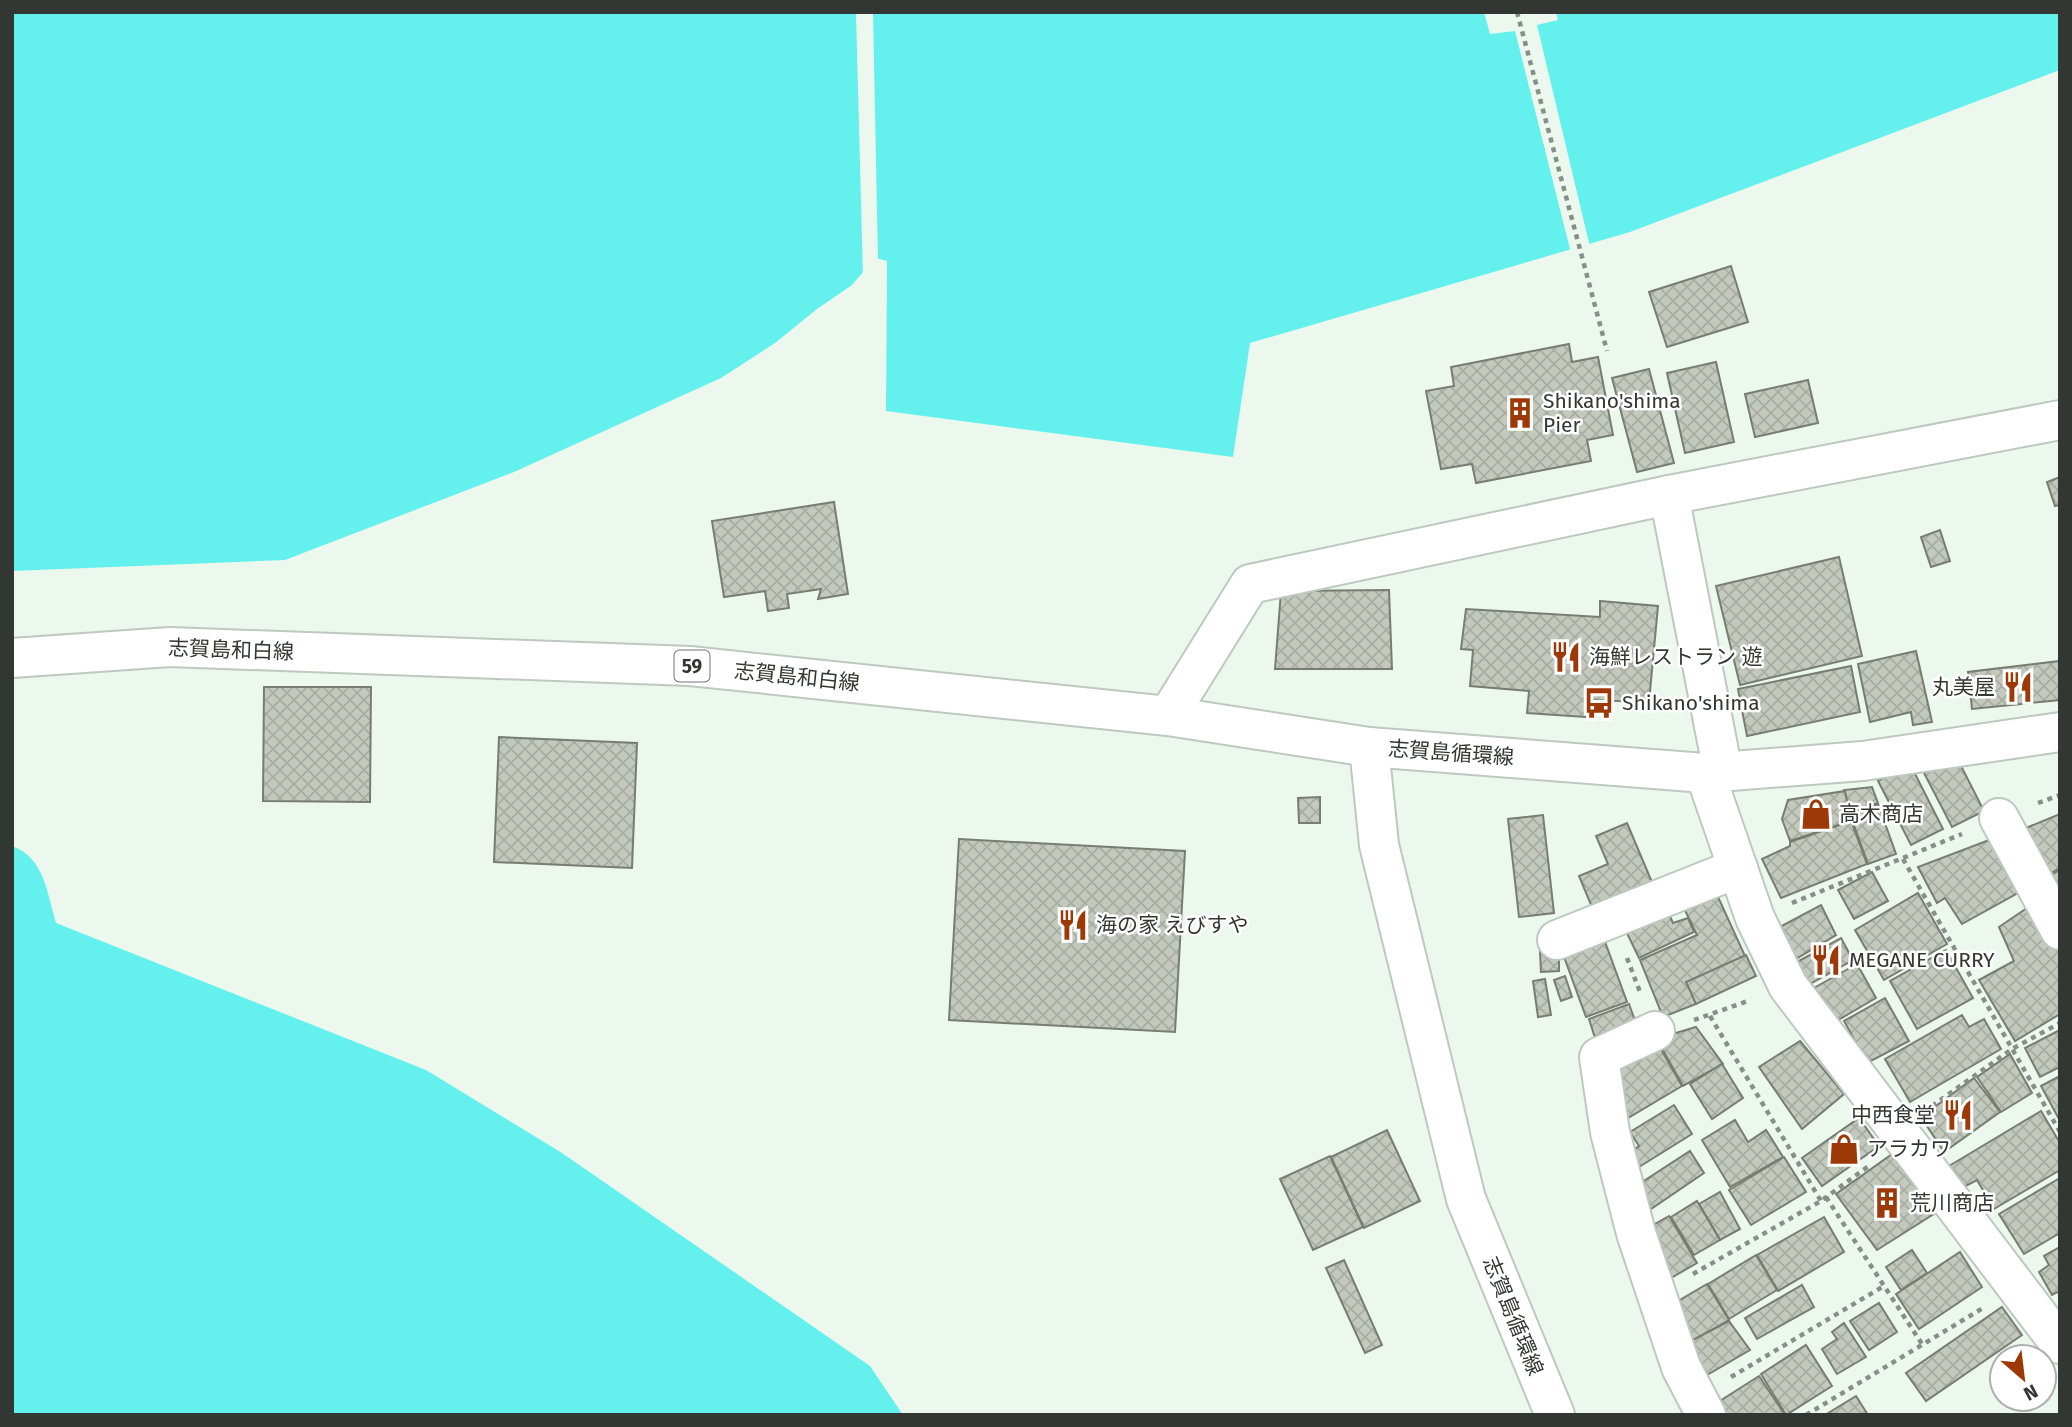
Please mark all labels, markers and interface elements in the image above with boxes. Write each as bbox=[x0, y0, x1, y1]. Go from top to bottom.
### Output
place label: Shikano'shima Pier bbox=[1543, 388, 1681, 438]
building icon: Shikano'shima Pier bbox=[1503, 396, 1537, 430]
street label: 志賀島和白線 bbox=[168, 635, 294, 665]
restaurant icon: 海鮮レストラン 遊 bbox=[1549, 640, 1583, 674]
place label: 海鮮レストラン 遊 bbox=[1589, 644, 1763, 670]
road number: 59 bbox=[674, 650, 710, 681]
street label: 志賀島和白線 bbox=[733, 657, 861, 697]
restaurant icon: 丸美屋 bbox=[2001, 670, 2035, 704]
place label: 丸美屋 bbox=[1932, 674, 1995, 700]
bus stop icon: Shikano'shima bbox=[1582, 686, 1616, 720]
place label: Shikano'shima bbox=[1622, 690, 1760, 716]
street label: 志賀島循環線 bbox=[1387, 736, 1515, 770]
shop icon: 高木商店 bbox=[1799, 797, 1833, 831]
place label: 高木商店 bbox=[1839, 801, 1923, 827]
restaurant icon: 海の家 えびすや bbox=[1056, 908, 1090, 942]
place label: 海の家 えびすや bbox=[1096, 912, 1249, 938]
restaurant icon: MEGANE CURRY bbox=[1809, 943, 1843, 977]
place label: MEGANE CURRY bbox=[1849, 947, 1995, 973]
restaurant icon: 中西食堂 bbox=[1941, 1098, 1975, 1132]
place label: 中西食堂 bbox=[1851, 1102, 1935, 1128]
shop icon: アラカワ bbox=[1827, 1132, 1861, 1166]
place label: アラカワ bbox=[1867, 1136, 1951, 1162]
building icon: 荒川商店 bbox=[1870, 1186, 1904, 1220]
place label: 荒川商店 bbox=[1910, 1190, 1994, 1216]
street label: 志賀島循環線 bbox=[1477, 1253, 1549, 1379]
north arrow bbox=[1988, 1343, 2058, 1413]
text: N bbox=[2020, 1379, 2042, 1406]

